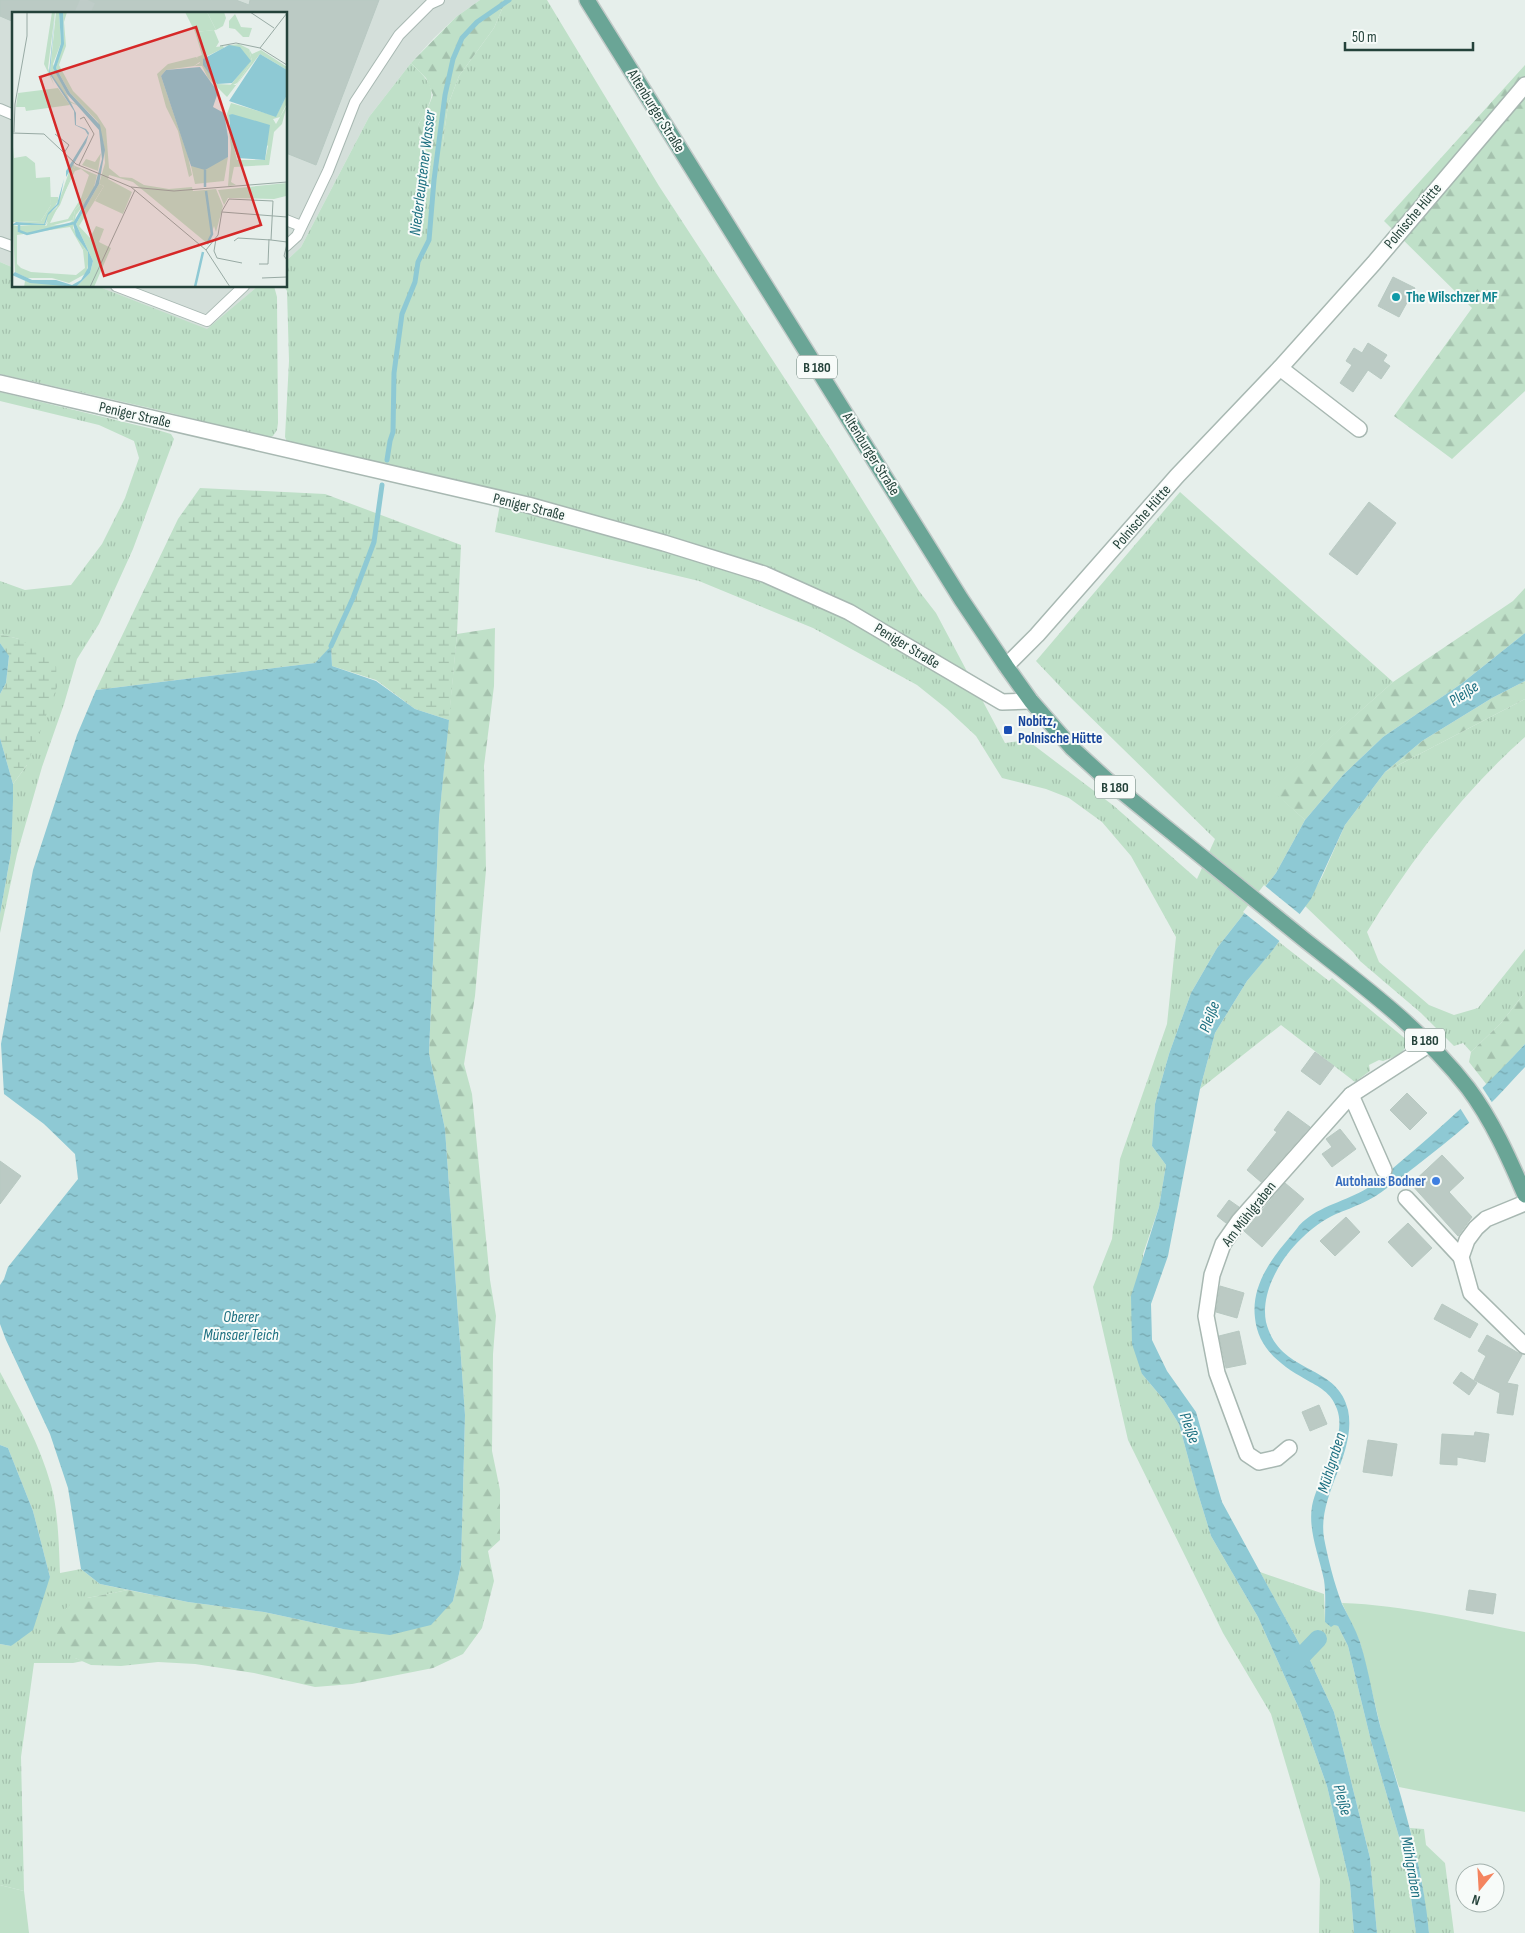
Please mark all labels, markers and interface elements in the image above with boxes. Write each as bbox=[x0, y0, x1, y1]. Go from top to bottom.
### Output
inset map bbox=[12, 12, 288, 288]
scale bar bbox=[1345, 20, 1472, 52]
text: 50 m bbox=[1352, 28, 1377, 47]
street label: Altenburger Straße bbox=[622, 65, 689, 156]
water label: Niederleuptener Wasser bbox=[406, 109, 440, 237]
street label: Polnische Hütte bbox=[1380, 179, 1446, 253]
place label: The Wilschzer MF bbox=[1406, 288, 1498, 307]
marker: The Wilschzer MF bbox=[1390, 291, 1402, 303]
road number: B 180 bbox=[797, 356, 837, 378]
street label: Peniger Straße bbox=[97, 397, 173, 433]
street label: Altenburger Straße bbox=[837, 408, 904, 499]
street label: Polnische Hütte bbox=[1109, 481, 1175, 553]
street label: Peniger Straße bbox=[491, 489, 567, 525]
street label: Peniger Straße bbox=[871, 619, 943, 673]
water label: Pleiße bbox=[1446, 677, 1482, 711]
place label: Nobitz, Polnische Hütte bbox=[1018, 712, 1102, 748]
marker: Nobitz, Polnische Hütte bbox=[1002, 724, 1014, 736]
road number: B 180 bbox=[1095, 776, 1135, 799]
water label: Pleiße bbox=[1196, 999, 1224, 1035]
road number: B 180 bbox=[1405, 1028, 1445, 1052]
place label: Autohaus Bodner bbox=[1335, 1172, 1426, 1191]
marker: Autohaus Bodner bbox=[1430, 1175, 1442, 1187]
street label: Am Mühlgraben bbox=[1217, 1178, 1280, 1251]
water label: Oberer Münsaer Teich bbox=[203, 1308, 279, 1345]
water label: Pleiße bbox=[1175, 1410, 1203, 1446]
water label: Mühlgraben bbox=[1314, 1430, 1350, 1495]
water label: Pleiße bbox=[1329, 1782, 1355, 1818]
water label: Mühlgraben bbox=[1396, 1835, 1426, 1900]
north arrow bbox=[1455, 1863, 1505, 1913]
text: N bbox=[1470, 1891, 1482, 1909]

